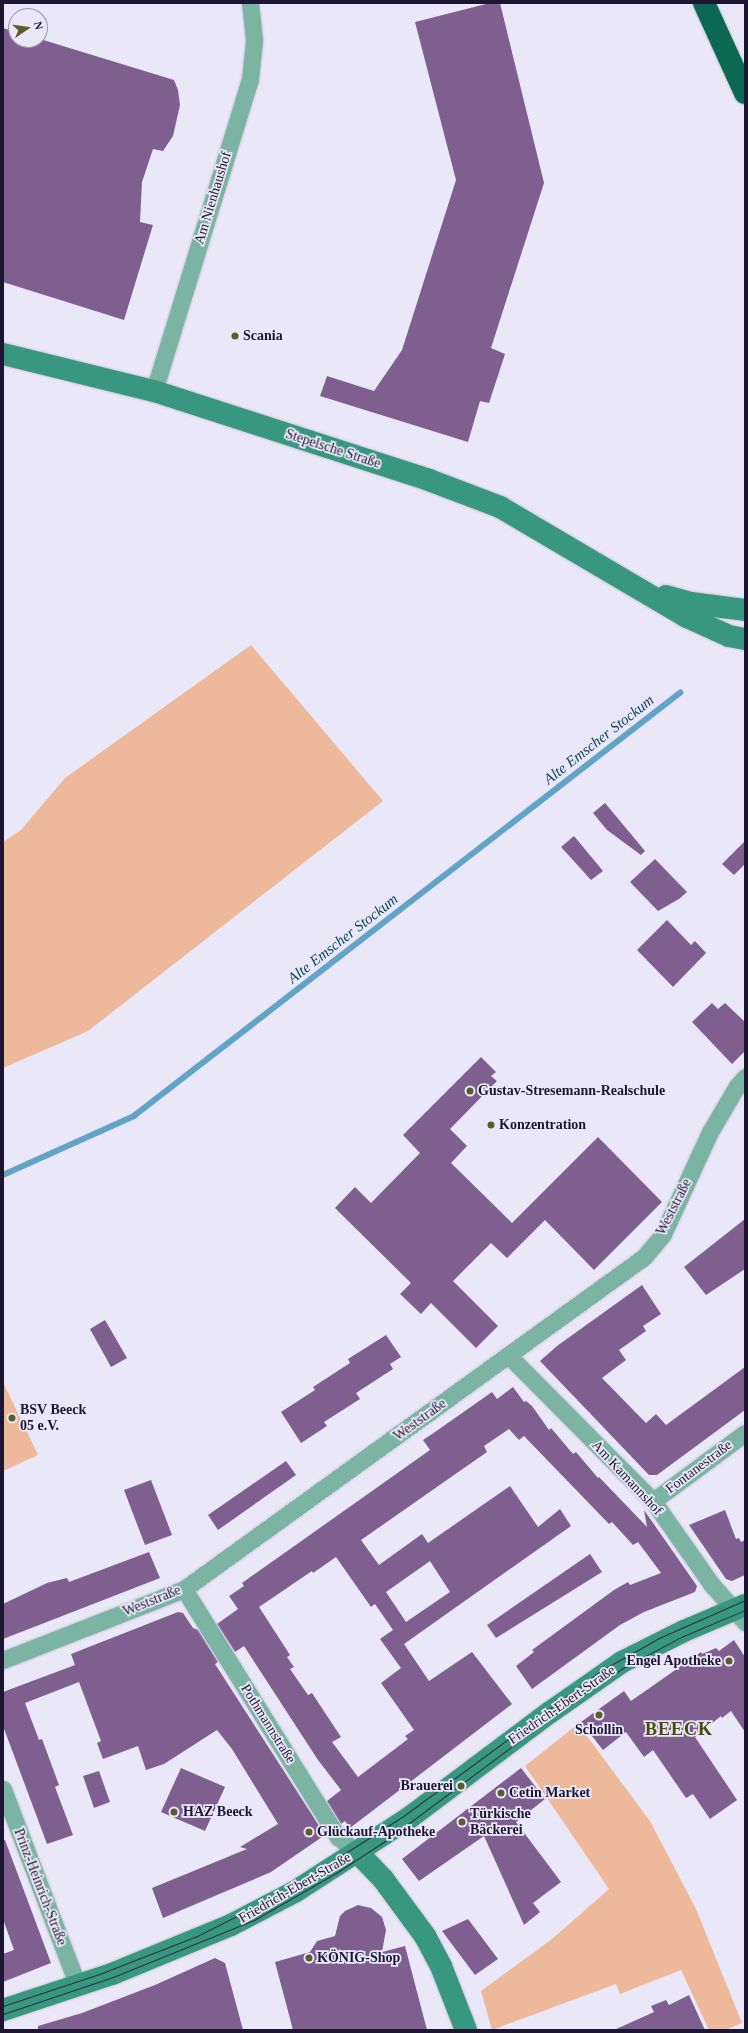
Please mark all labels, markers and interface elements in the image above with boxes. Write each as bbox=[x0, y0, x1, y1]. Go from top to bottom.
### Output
north arrow bbox=[8, 8, 48, 48]
text: N bbox=[32, 20, 45, 31]
street label: Am Nienhaushof bbox=[191, 150, 235, 246]
place label: Scania bbox=[243, 328, 283, 344]
marker: Scania bbox=[230, 331, 240, 341]
street label: Stepelsche Straße bbox=[283, 426, 383, 472]
water label: Alte Emscher Stockum bbox=[540, 691, 658, 789]
water label: Alte Emscher Stockum bbox=[284, 890, 402, 988]
place label: Gustav-Stresemann-Realschule bbox=[478, 1083, 665, 1099]
marker: Gustav-Stresemann-Realschule bbox=[465, 1086, 475, 1096]
place label: Konzentration bbox=[499, 1117, 586, 1133]
marker: Konzentration bbox=[486, 1120, 496, 1130]
street label: Weststraße bbox=[653, 1176, 695, 1238]
street label: Weststraße bbox=[390, 1395, 450, 1445]
place label: BSV Beeck 05 e.V. bbox=[20, 1402, 86, 1434]
marker: BSV Beeck 05 e.V. bbox=[7, 1413, 17, 1423]
street label: Am Kamannshof bbox=[588, 1437, 666, 1519]
street label: Fontanestraße bbox=[663, 1437, 735, 1497]
street label: Weststraße bbox=[121, 1582, 183, 1620]
place label: Engel Apotheke bbox=[626, 1653, 721, 1669]
marker: Engel Apotheke bbox=[724, 1656, 734, 1666]
street label: Friedrich-Ebert-Straße bbox=[505, 1662, 619, 1748]
street label: Pothmannstraße bbox=[237, 1681, 299, 1767]
marker: Schollin bbox=[594, 1710, 604, 1720]
district label: BEECK bbox=[645, 1718, 713, 1740]
place label: Schollin bbox=[575, 1722, 623, 1738]
place label: Brauerei bbox=[400, 1778, 453, 1794]
marker: Brauerei bbox=[456, 1781, 466, 1791]
place label: Cetin Market bbox=[509, 1785, 590, 1801]
marker: Cetin Market bbox=[496, 1788, 506, 1798]
place label: HAZ Beeck bbox=[183, 1804, 253, 1820]
marker: HAZ Beeck bbox=[168, 1806, 180, 1818]
place label: Türkische Bäckerei bbox=[470, 1806, 531, 1838]
marker: Türkische Bäckerei bbox=[457, 1817, 467, 1827]
place label: Glückauf-Apotheke bbox=[317, 1824, 435, 1840]
street label: Prinz-Heinrich-Straße bbox=[10, 1826, 70, 1948]
marker: Glückauf-Apotheke bbox=[304, 1827, 314, 1837]
street label: Friedrich-Ebert-Straße bbox=[236, 1849, 354, 1927]
place label: KÖNIG-Shop bbox=[317, 1950, 400, 1966]
marker: KÖNIG-Shop bbox=[304, 1953, 314, 1963]

